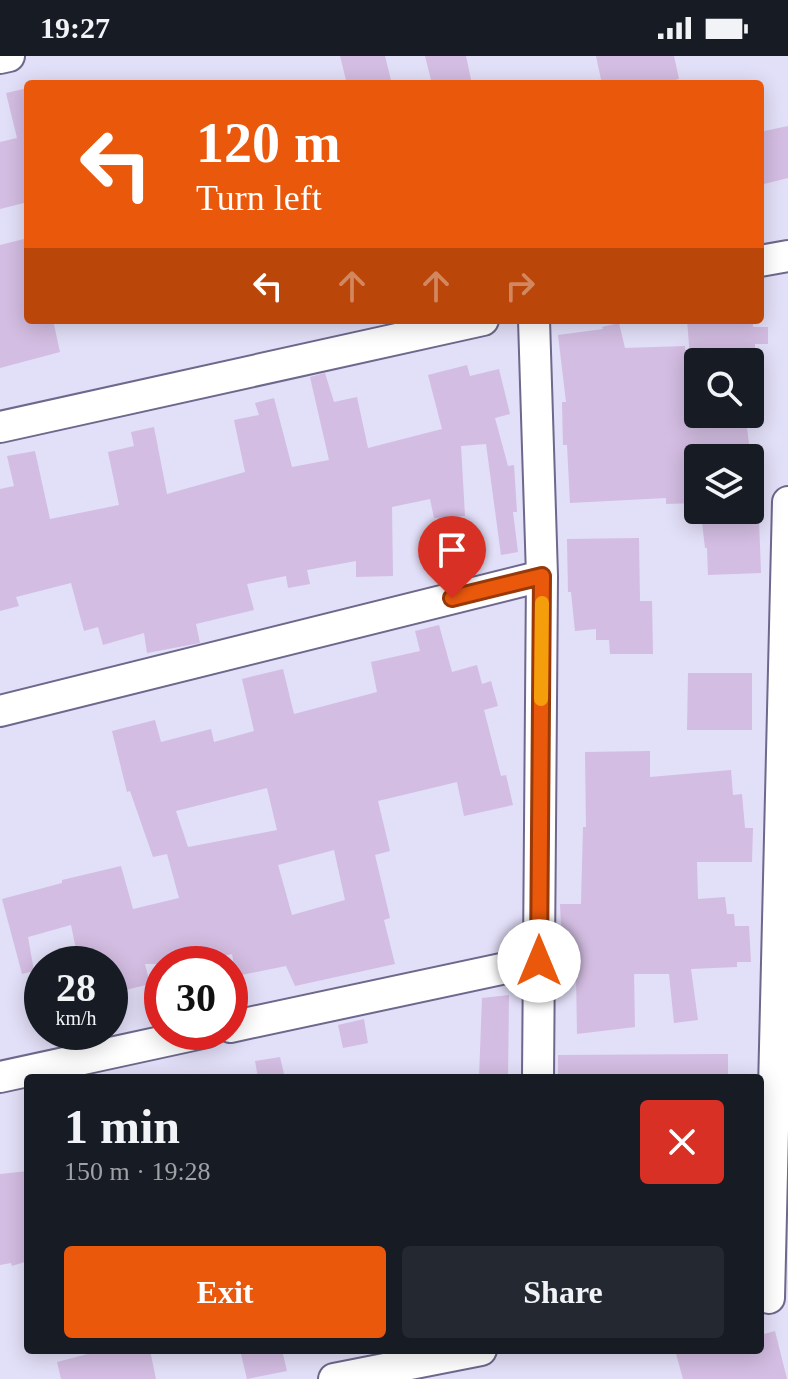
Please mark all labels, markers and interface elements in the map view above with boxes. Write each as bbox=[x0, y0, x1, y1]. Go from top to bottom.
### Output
text: 19:27 bbox=[40, 11, 110, 44]
icon: left bbox=[64, 112, 168, 216]
text: 120 m bbox=[196, 112, 341, 174]
text: Turn left bbox=[196, 178, 322, 218]
icon: left bbox=[246, 264, 290, 308]
icon: ahead bbox=[330, 264, 374, 308]
icon: ahead bbox=[414, 264, 458, 308]
icon: right bbox=[498, 264, 542, 308]
map controls bbox=[684, 348, 764, 524]
button: search bbox=[684, 348, 764, 428]
button: layers bbox=[684, 444, 764, 524]
pin bbox=[418, 516, 486, 598]
icon: arrive bbox=[430, 528, 474, 572]
position arrow bbox=[497, 919, 581, 1003]
speed limit sign: 30 bbox=[144, 946, 248, 1050]
text: 28 bbox=[56, 965, 96, 1010]
text: km/h bbox=[55, 1007, 97, 1029]
text: 1 min bbox=[64, 1100, 180, 1153]
button: close bbox=[640, 1100, 724, 1184]
text: 150 m · 19:28 bbox=[64, 1157, 211, 1186]
button: Exit bbox=[64, 1246, 386, 1338]
button: Share bbox=[402, 1246, 724, 1338]

